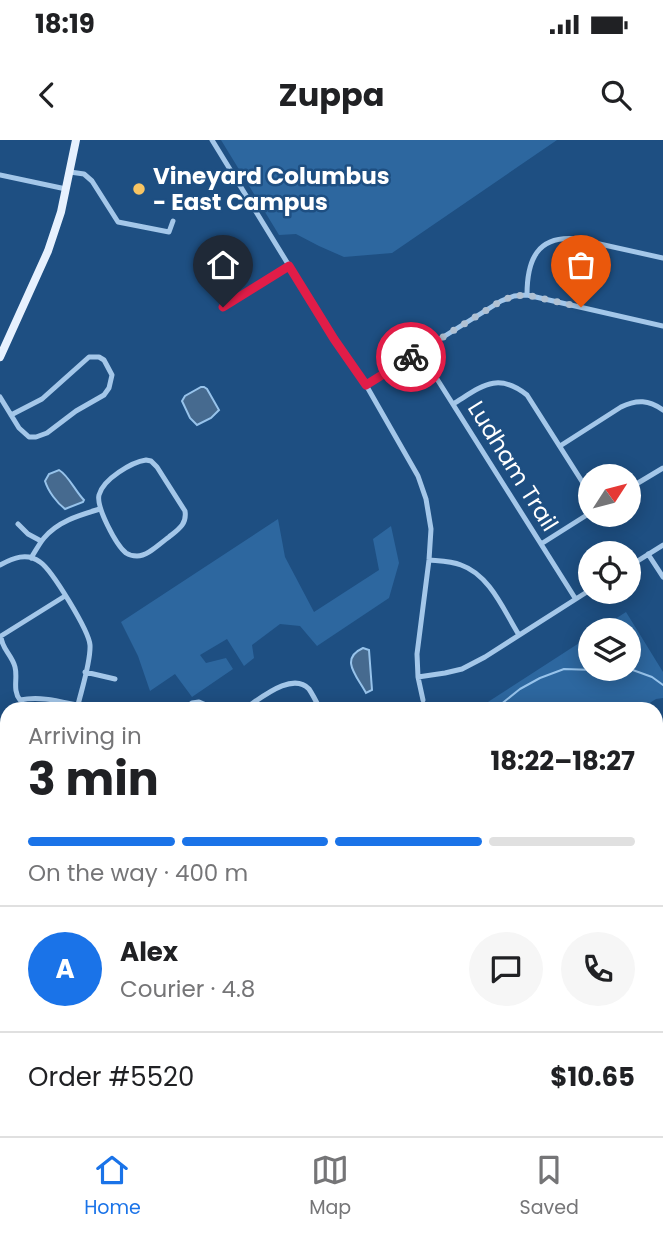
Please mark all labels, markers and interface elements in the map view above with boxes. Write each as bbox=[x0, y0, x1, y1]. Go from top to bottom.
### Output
text: 18:19 bbox=[35, 6, 95, 42]
text: Zuppa bbox=[279, 72, 384, 117]
icon: back bbox=[28, 76, 66, 114]
icon: search bbox=[597, 76, 635, 114]
place label: Vineyard Columbus - East Campus bbox=[153, 160, 390, 218]
marker: Vineyard Columbus - East Campus bbox=[131, 181, 147, 197]
pin bbox=[193, 235, 253, 307]
pin bbox=[551, 235, 611, 307]
icon: home bbox=[204, 246, 242, 284]
icon: bag bbox=[562, 246, 600, 284]
courier bbox=[376, 322, 446, 392]
icon: bike bbox=[392, 338, 430, 376]
street label: Ludham Trail bbox=[460, 395, 566, 537]
north arrow bbox=[578, 464, 640, 527]
map controls bbox=[578, 464, 641, 681]
button: locate bbox=[578, 541, 641, 604]
button: layers bbox=[578, 618, 641, 681]
text: Arriving in bbox=[28, 720, 142, 752]
text: 18:22–18:27 bbox=[490, 743, 635, 779]
text: 3 min bbox=[28, 747, 159, 811]
text: On the way · 400 m bbox=[28, 857, 248, 889]
button: chat bbox=[469, 932, 543, 1006]
button: phone bbox=[561, 932, 635, 1006]
text: Alex bbox=[120, 934, 178, 970]
text: A bbox=[55, 951, 75, 987]
text: Courier · 4.8 bbox=[120, 973, 255, 1005]
text: Order #5520 bbox=[28, 1059, 194, 1095]
text: $10.65 bbox=[550, 1059, 635, 1095]
tab: Home bbox=[84, 1151, 141, 1222]
tab: Map bbox=[309, 1151, 351, 1222]
tab: Saved bbox=[520, 1151, 579, 1222]

